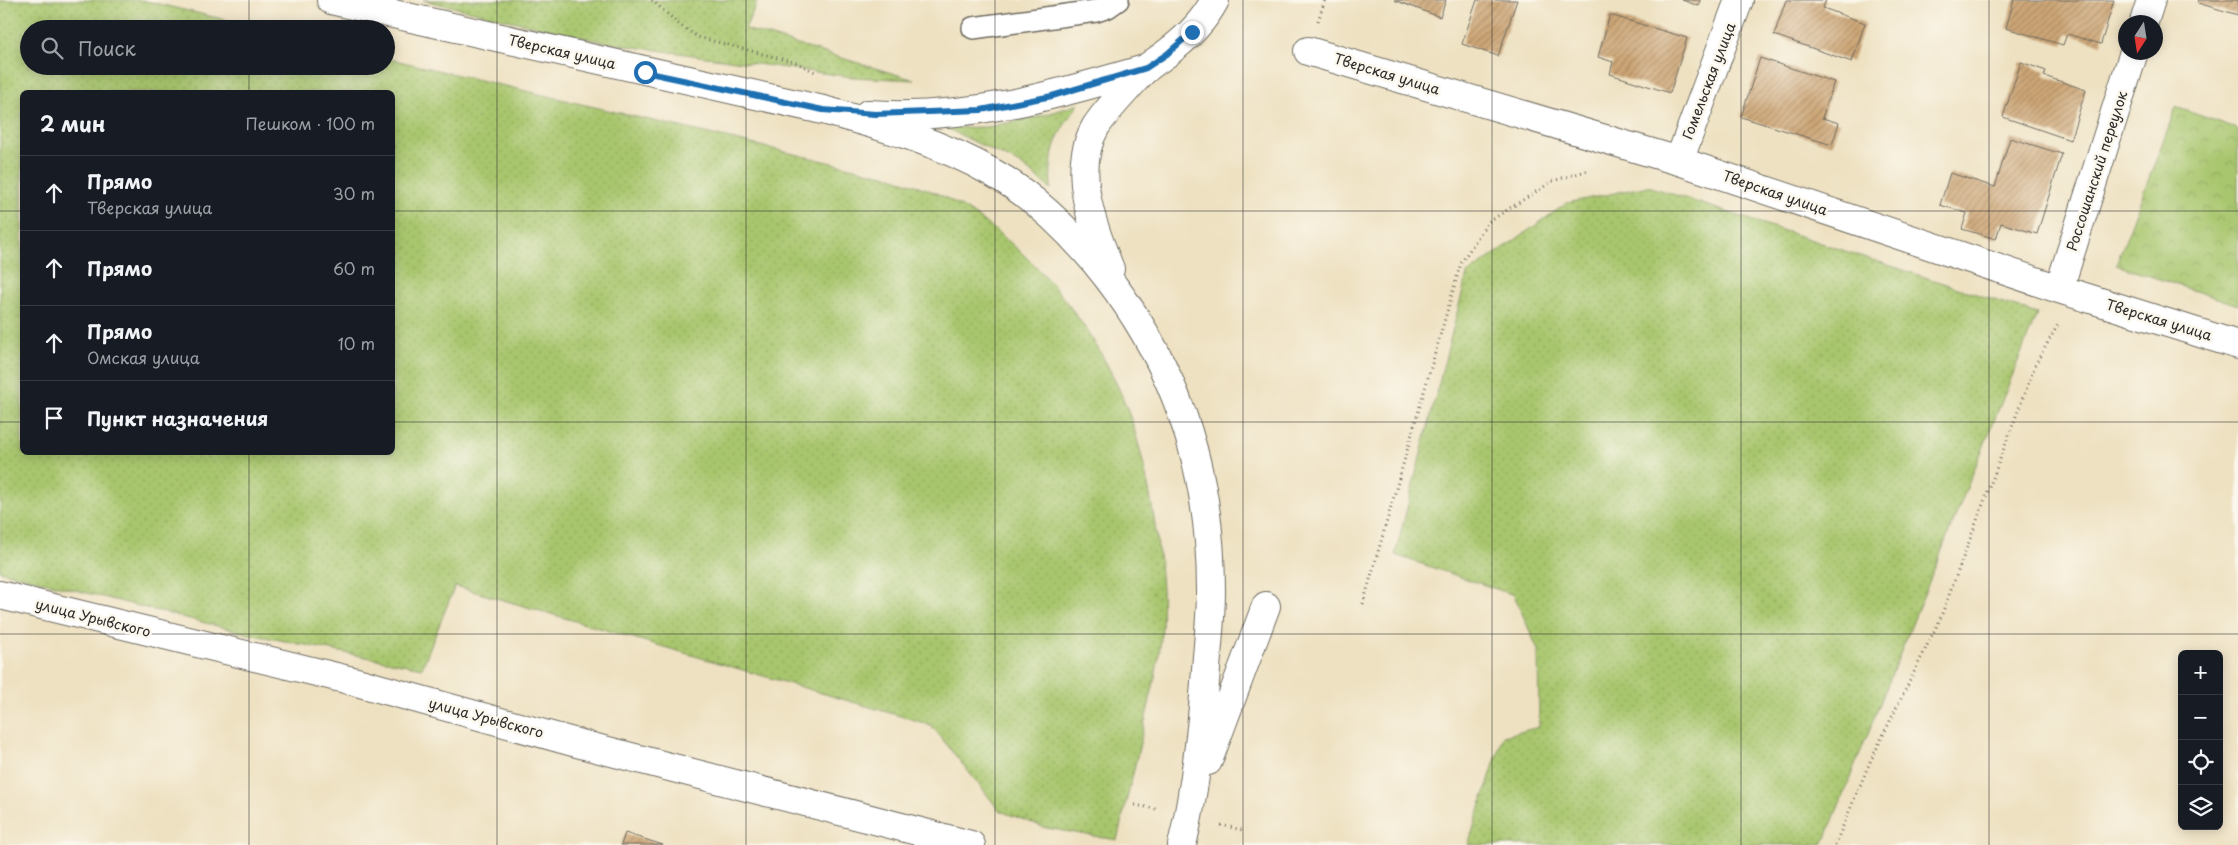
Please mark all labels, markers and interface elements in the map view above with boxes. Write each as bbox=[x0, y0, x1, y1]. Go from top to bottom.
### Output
north arrow bbox=[2118, 15, 2163, 60]
street label: Гомельская улица bbox=[1677, 19, 1741, 142]
search box bbox=[20, 20, 395, 75]
route end bbox=[1181, 21, 1204, 44]
street label: Тверская улица bbox=[506, 29, 618, 74]
icon: search bbox=[38, 34, 66, 62]
text: Поиск bbox=[78, 34, 136, 62]
street label: Тверская улица bbox=[1332, 47, 1443, 100]
route start bbox=[634, 61, 657, 84]
street label: Россошанский переулок bbox=[2061, 87, 2133, 254]
text: 2 мин bbox=[40, 107, 105, 139]
text: Пешком · 100 m bbox=[245, 111, 375, 135]
street label: Тверская улица bbox=[1720, 165, 1831, 220]
text: Прямо bbox=[87, 167, 152, 195]
icon: ahead bbox=[40, 179, 68, 207]
text: 30 m bbox=[333, 181, 375, 205]
text: Тверская улица bbox=[87, 195, 212, 219]
icon: ahead bbox=[40, 254, 68, 282]
text: Прямо bbox=[87, 254, 152, 282]
text: 60 m bbox=[333, 256, 375, 280]
street label: Тверская улица bbox=[2104, 293, 2215, 346]
text: Прямо bbox=[87, 317, 152, 345]
icon: ahead bbox=[40, 329, 68, 357]
text: 10 m bbox=[338, 331, 375, 355]
text: Омская улица bbox=[87, 345, 200, 369]
icon: arrive bbox=[40, 404, 68, 432]
text: Пункт назначения bbox=[87, 404, 268, 432]
street label: улица Урывского bbox=[33, 593, 153, 642]
map controls bbox=[2178, 650, 2223, 830]
button: + bbox=[2178, 650, 2223, 695]
street label: улица Урывского bbox=[426, 692, 546, 743]
button: − bbox=[2178, 695, 2223, 740]
button: locate bbox=[2178, 740, 2223, 785]
button: layers bbox=[2178, 785, 2223, 830]

